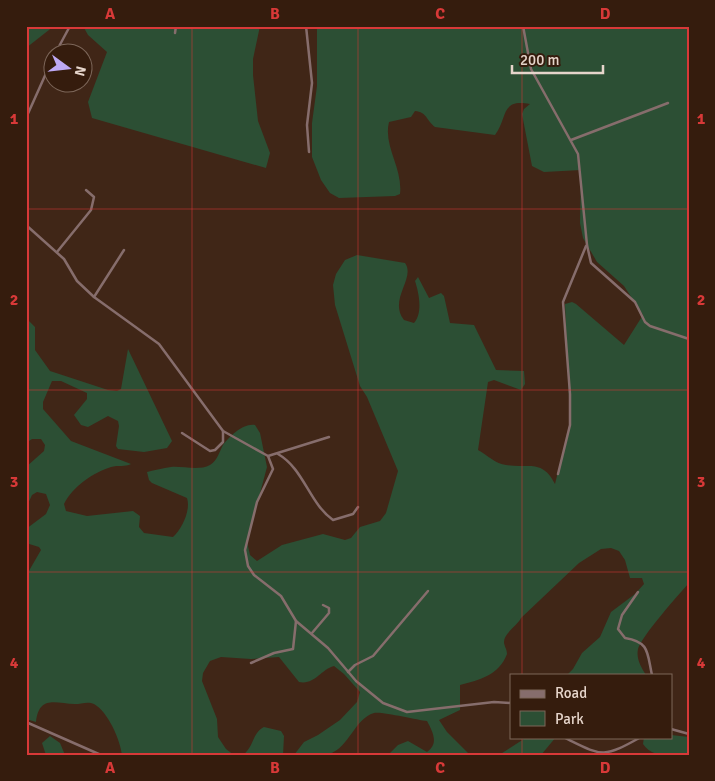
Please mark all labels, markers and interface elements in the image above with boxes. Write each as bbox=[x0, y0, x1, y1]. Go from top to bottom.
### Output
text: A bbox=[105, 4, 116, 24]
text: B bbox=[270, 4, 280, 24]
text: C bbox=[435, 4, 445, 24]
text: D bbox=[600, 4, 611, 24]
north arrow bbox=[42, 42, 92, 92]
scale bar bbox=[512, 42, 604, 74]
text: 200 m bbox=[520, 51, 560, 69]
text: N bbox=[71, 64, 90, 78]
text: 1 bbox=[10, 109, 19, 129]
text: 1 bbox=[697, 109, 706, 129]
text: 2 bbox=[10, 290, 18, 310]
text: 2 bbox=[697, 290, 705, 310]
text: 3 bbox=[10, 472, 18, 492]
text: 3 bbox=[697, 472, 705, 492]
text: 4 bbox=[10, 653, 19, 673]
text: 4 bbox=[697, 653, 706, 673]
legend bbox=[510, 674, 672, 738]
text: Road bbox=[555, 684, 587, 702]
text: Park bbox=[555, 710, 584, 728]
text: A bbox=[105, 758, 116, 778]
text: B bbox=[270, 758, 280, 778]
text: C bbox=[435, 758, 445, 778]
text: D bbox=[600, 758, 611, 778]

